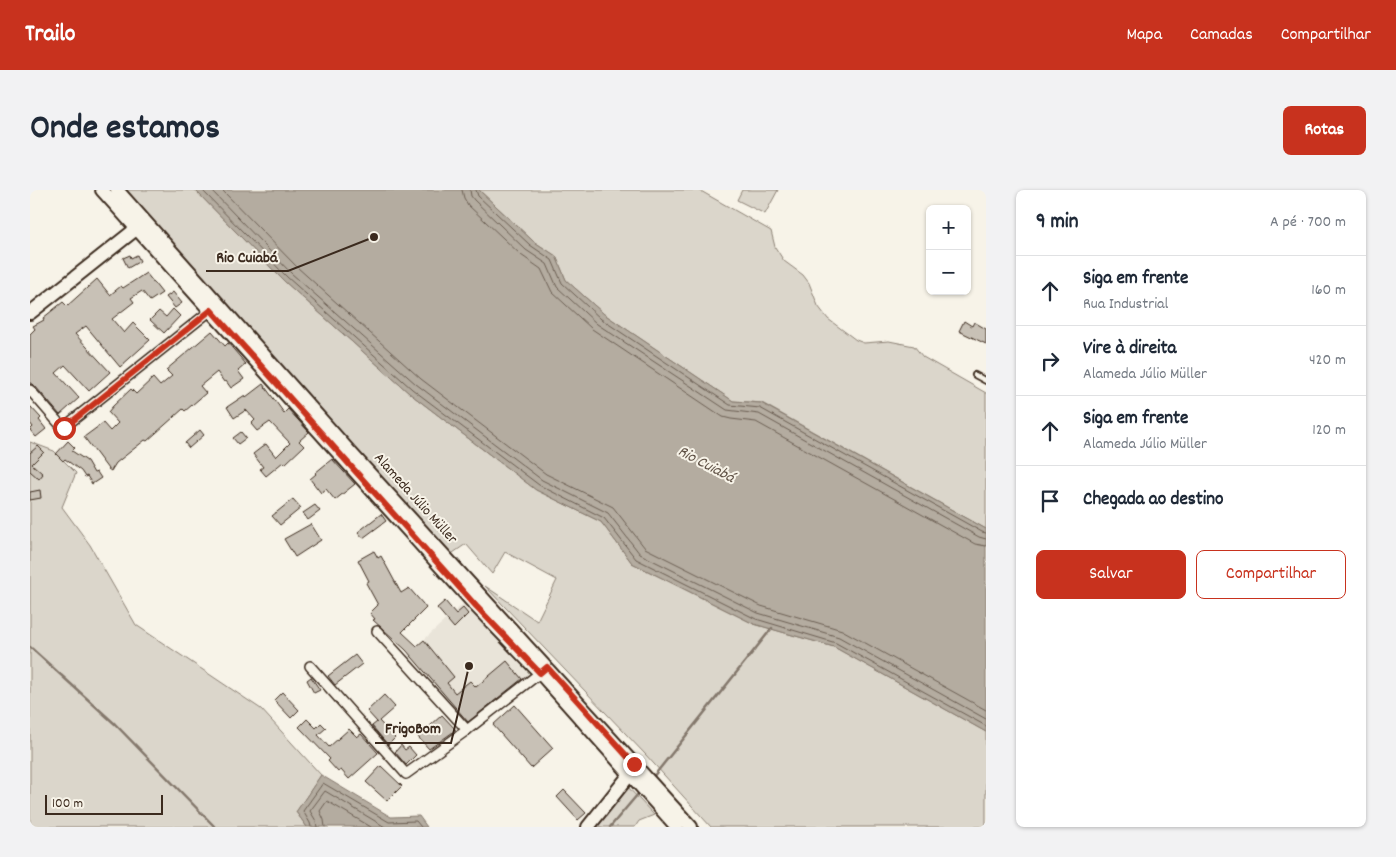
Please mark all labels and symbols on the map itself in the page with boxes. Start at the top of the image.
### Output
callout: Rio Cuiabá [206,240,288,271]
text: Rio Cuiabá [216,247,279,270]
route start [53,417,76,440]
water label: Rio Cuiabá [673,440,740,491]
street label: Alameda Júlio Müller [368,448,462,550]
callout: FrigoBom [375,712,451,743]
text: FrigoBom [385,718,441,741]
route end [623,753,646,776]
scale bar [45,792,162,815]

